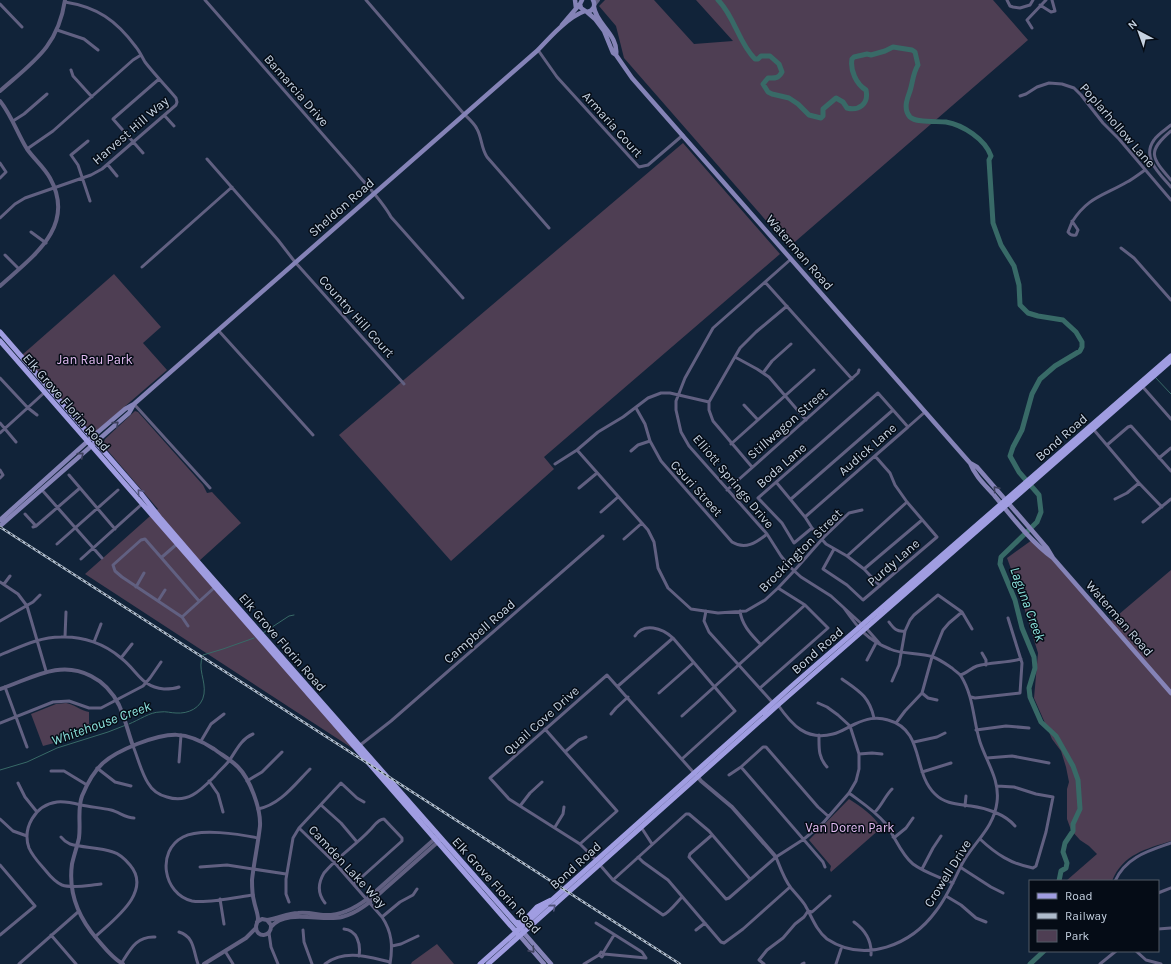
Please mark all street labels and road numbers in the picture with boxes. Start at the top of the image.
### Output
street label: Bamarcia Drive [261,51,332,130]
street label: Poplarhollow Lane [1077,80,1159,171]
street label: Armaria Court [579,89,646,160]
street label: Harvest Hill Way [89,93,171,168]
street label: Sheldon Road [306,175,377,240]
street label: Waterman Road [763,212,836,293]
street label: Country Hill Court [316,272,397,360]
street label: Elk Grove Florin Road [20,350,113,454]
street label: Stillwagon Street [744,384,831,462]
street label: Bond Road [1032,411,1090,464]
street label: Audick Lane [835,420,900,479]
street label: Elliott Springs Drive [690,431,777,532]
street label: Boda Lane [753,440,809,491]
street label: Csuri Street [668,457,726,519]
street label: Brockington Street [756,506,845,595]
street label: Purdy Lane [864,535,923,589]
street label: Waterman Road [1083,578,1156,659]
street label: Elk Grove Florin Road [236,590,329,694]
street label: Campbell Road [441,596,518,666]
street label: Bond Road [788,624,846,677]
street label: Quail Cove Drive [501,683,582,758]
street label: Camden Lake Way [306,822,390,911]
street label: Elk Grove Florin Road [449,834,544,937]
street label: Crowell Drive [921,837,974,910]
street label: Bond Road [547,838,604,892]

